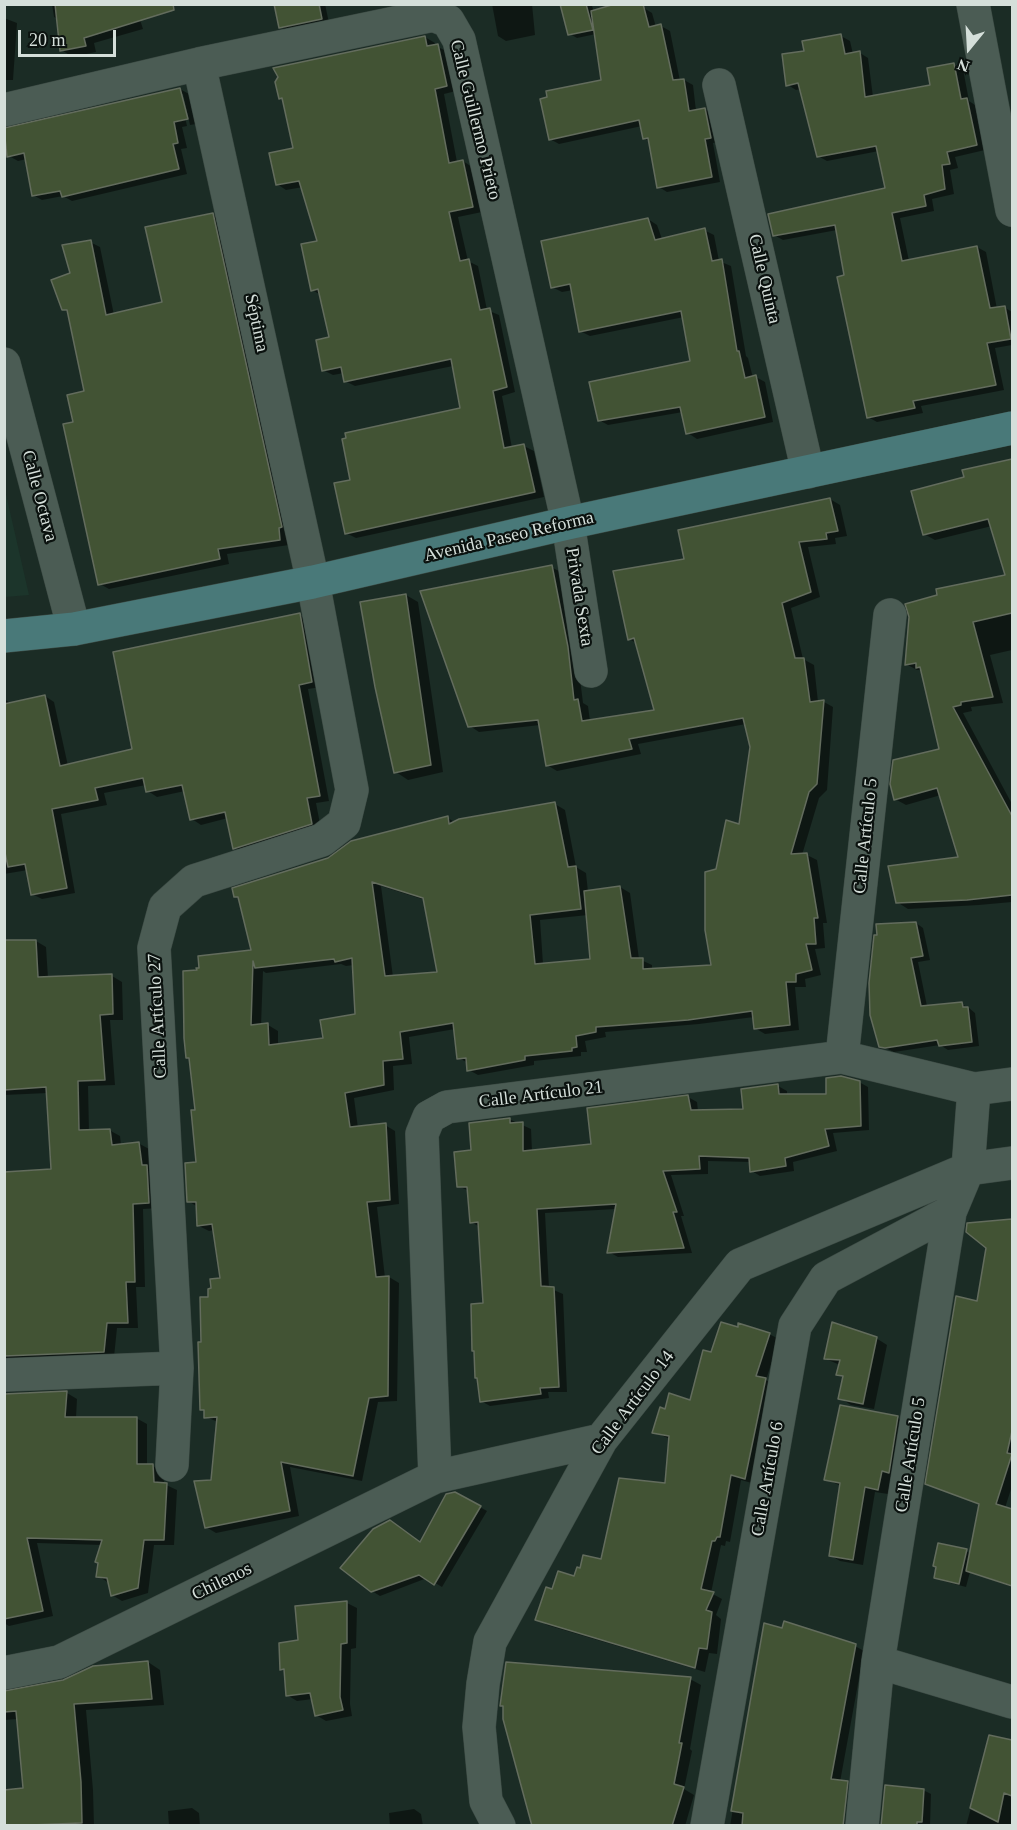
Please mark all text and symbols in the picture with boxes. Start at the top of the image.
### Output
scale bar [21,18,118,56]
north arrow [939,18,999,78]
text: 20 m [29,30,66,50]
street label: Calle Guillermo Prieto [445,38,505,202]
text: N [955,56,971,75]
street label: Calle Quinta [743,232,785,326]
street label: Séptima [239,292,273,354]
street label: Calle Octava [16,448,62,544]
street label: Avenida Paseo Reforma [422,507,596,567]
street label: Privada Sexta [561,546,597,648]
street label: Calle Artículo 5 [849,777,883,895]
street label: Calle Artículo 27 [144,953,172,1079]
street label: Calle Artículo 21 [478,1077,604,1113]
street label: Calle Artículo 14 [587,1347,679,1459]
street label: Calle Artículo 5 [891,1396,931,1514]
street label: Calle Artículo 6 [747,1420,789,1538]
street label: Chilenos [189,1558,255,1606]

